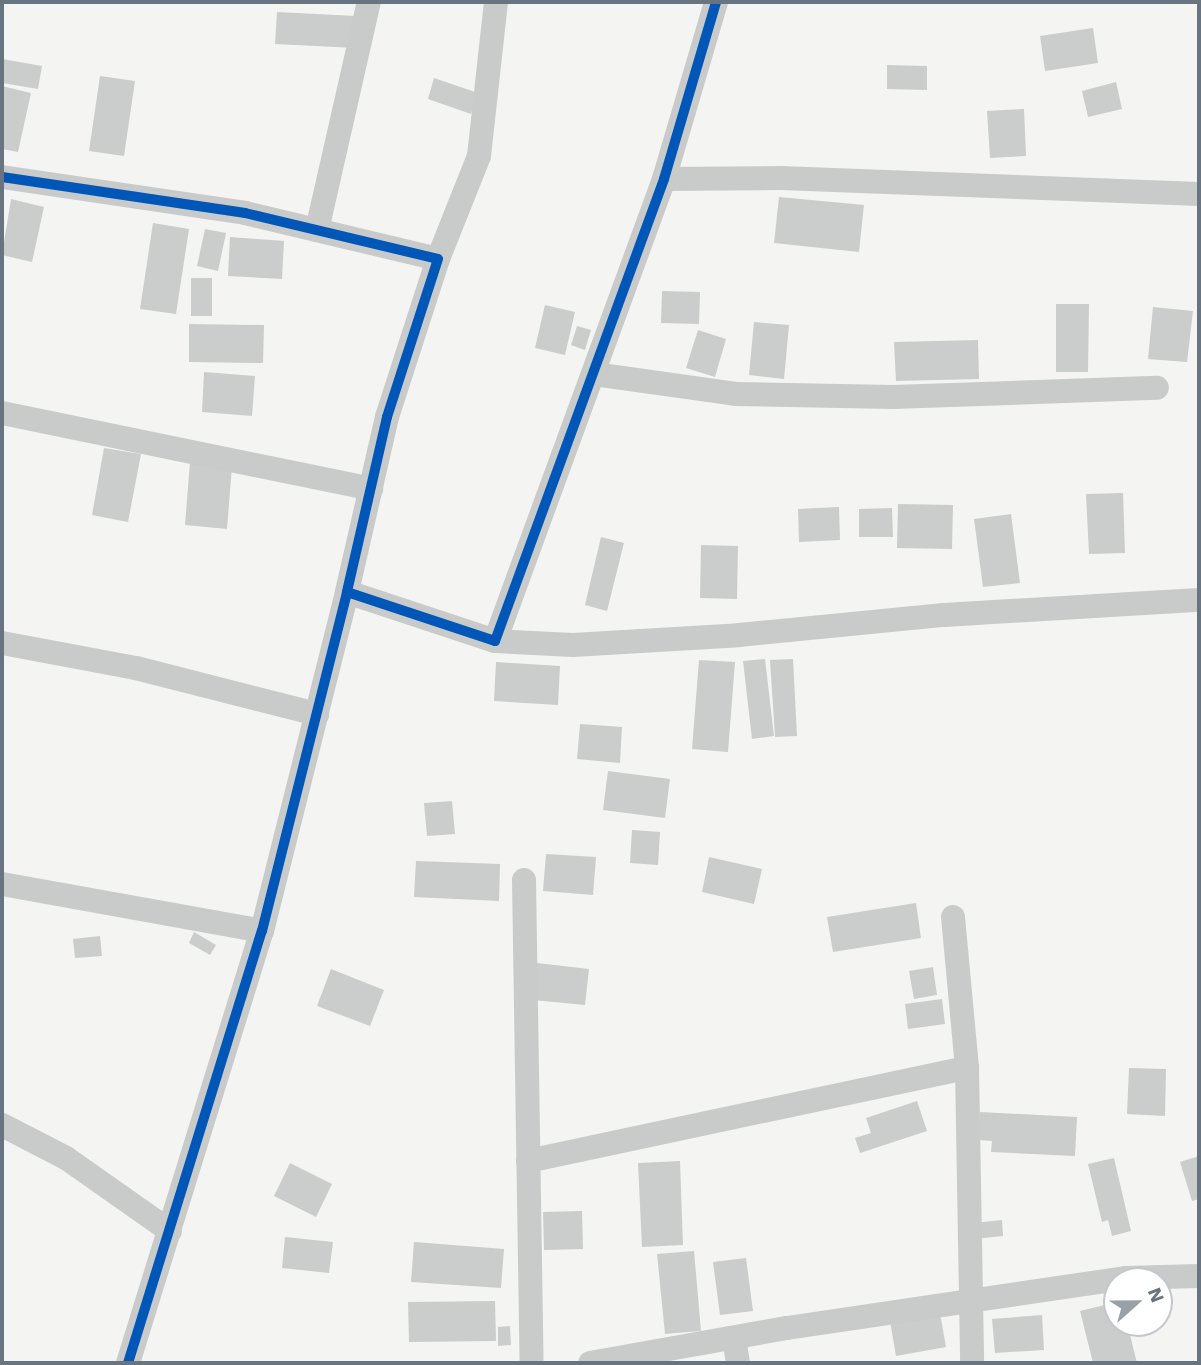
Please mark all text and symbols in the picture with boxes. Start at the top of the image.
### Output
north arrow [1103,1267,1173,1337]
text: N [1143,1284,1169,1306]

